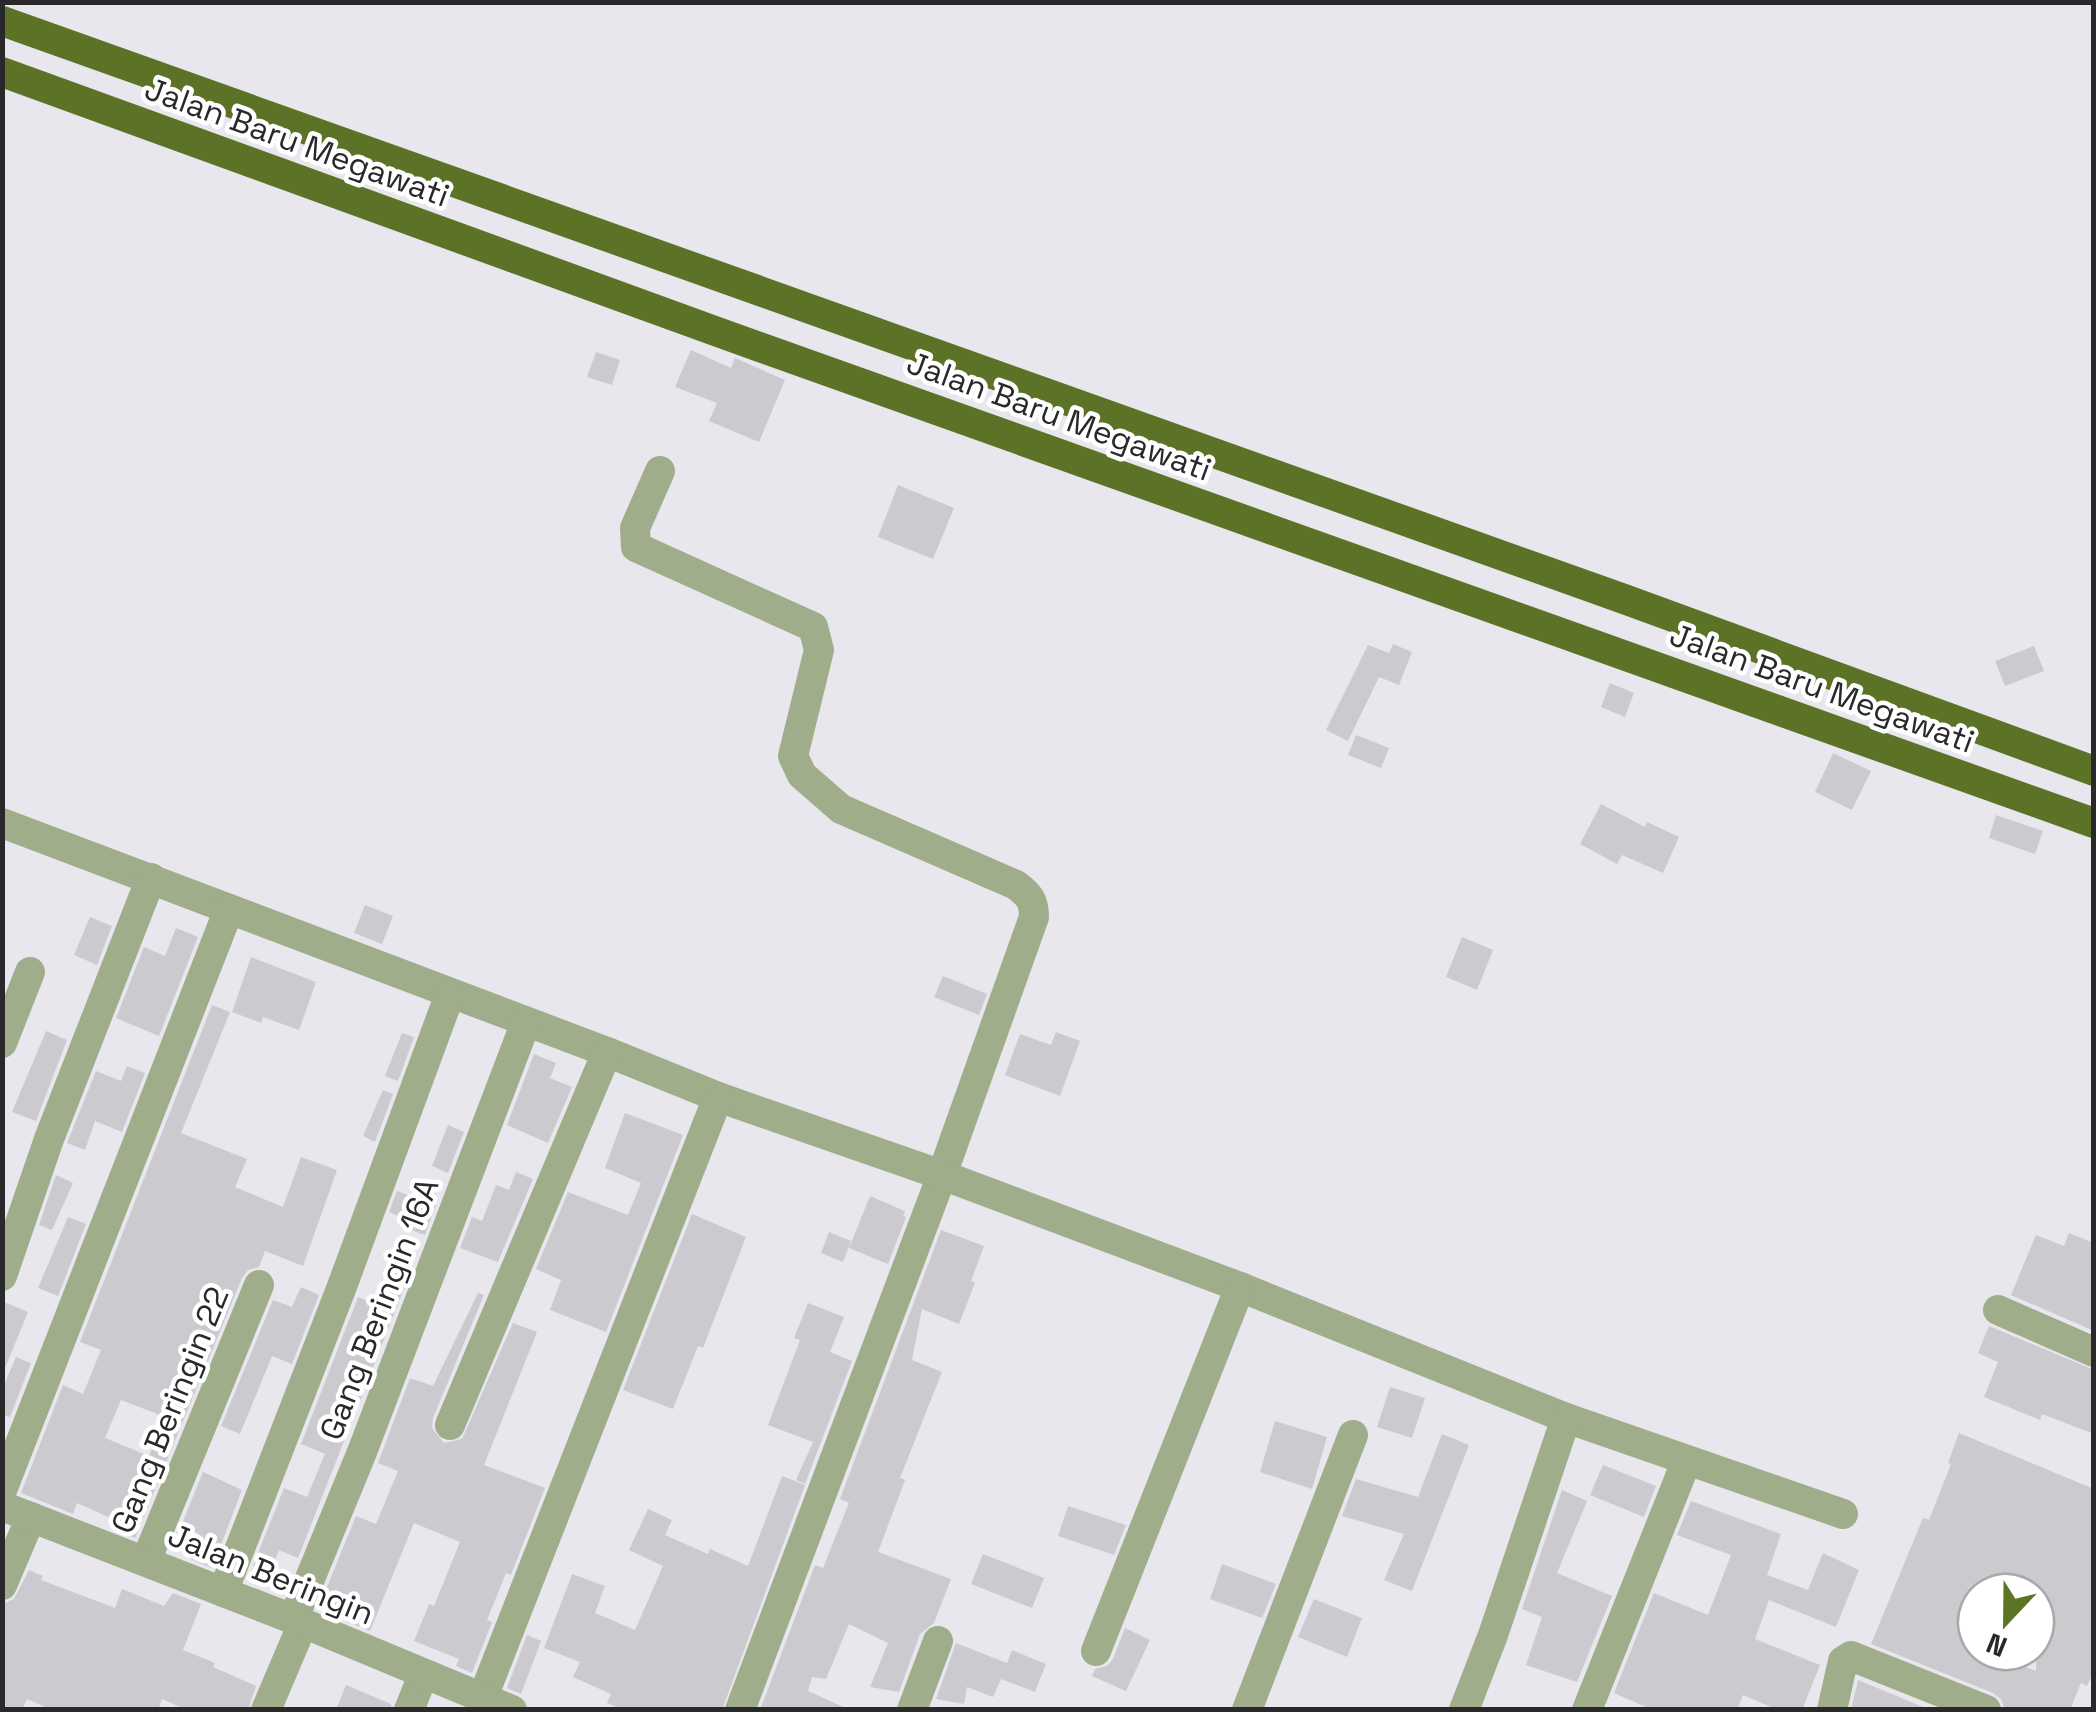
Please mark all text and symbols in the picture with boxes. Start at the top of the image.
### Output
street label: Jalan Baru Megawati [140,68,454,216]
street label: Jalan Baru Megawati [902,342,1216,490]
street label: Jalan Baru Megawati [1665,614,1979,762]
street label: Gang Beringin 16A [311,1173,447,1445]
street label: Gang Beringin 22 [102,1281,238,1539]
street label: Jalan Beringin [162,1515,380,1633]
north arrow [1956,1572,2056,1672]
text: N [1981,1625,2012,1665]

